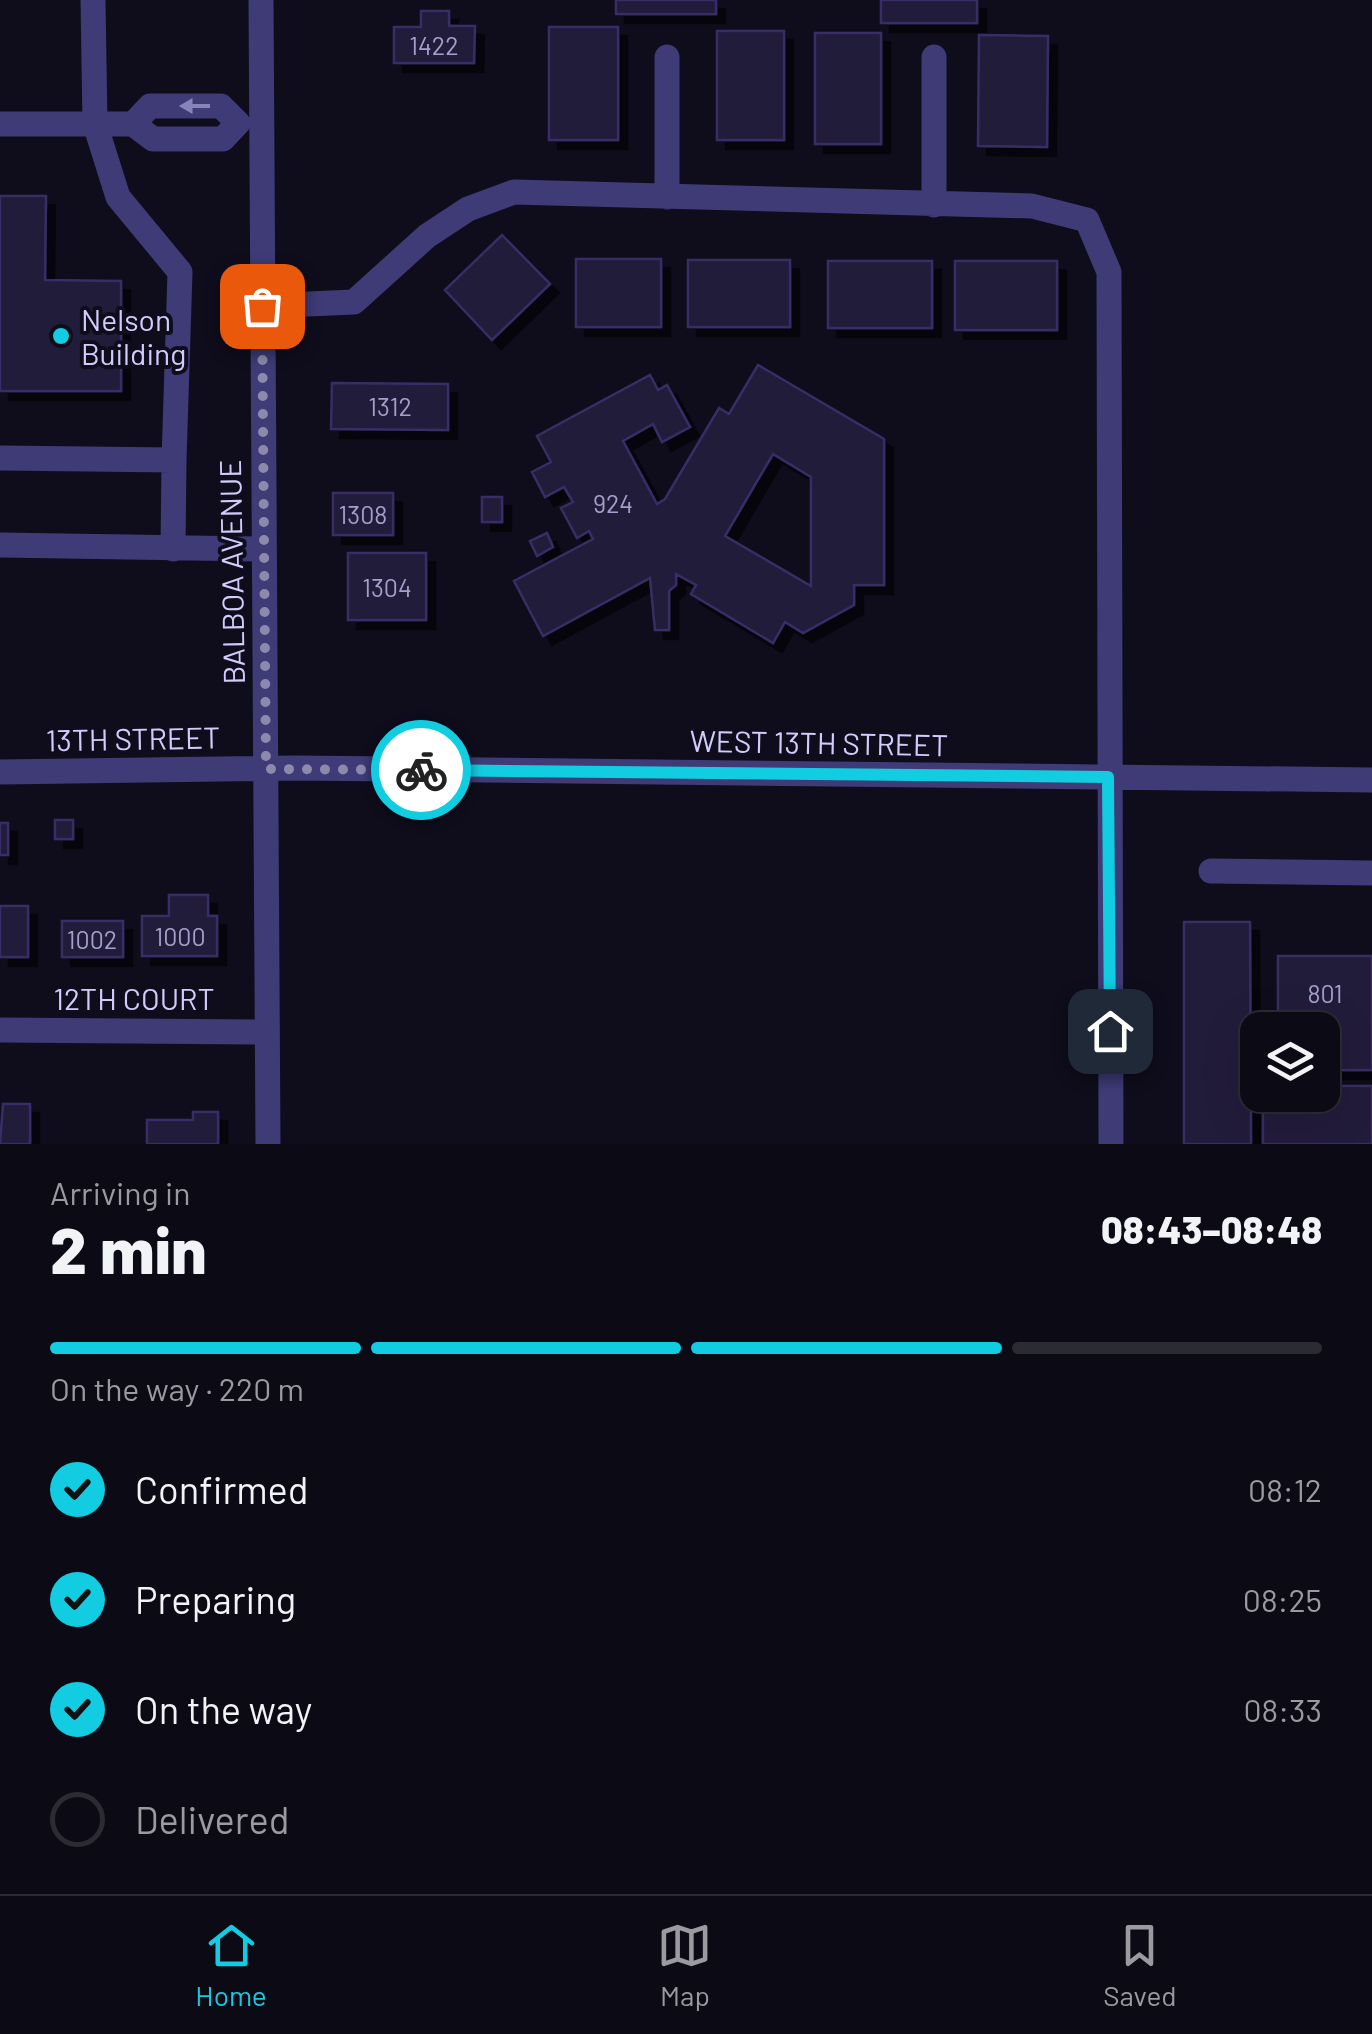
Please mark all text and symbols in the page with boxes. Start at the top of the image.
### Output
house number: 1422 [409,30,459,60]
one-way arrow [178,98,210,114]
pin [220,264,305,349]
icon: bag [235,279,290,334]
place label: Nelson Building [81,301,186,371]
marker: Nelson Building [50,325,72,347]
house number: 1312 [368,391,412,421]
street label: BALBOA AVENUE [211,459,251,685]
house number: 924 [593,488,633,518]
house number: 1308 [339,499,387,529]
house number: 1304 [362,572,412,602]
street label: 13TH STREET [46,718,220,758]
courier [371,720,471,820]
street label: WEST 13TH STREET [690,722,948,762]
icon: bike [394,743,449,798]
house number: 1000 [154,921,206,951]
house number: 1002 [67,924,117,954]
house number: 801 [1307,978,1343,1008]
street label: 12TH COURT [54,980,214,1016]
pin [1068,989,1153,1074]
icon: home [1083,1004,1138,1059]
map controls [1240,1012,1340,1112]
button: layers [1240,1012,1340,1112]
text: Arriving in [50,1173,190,1211]
text: 08:43–08:48 [1101,1206,1322,1252]
text: 2 min [50,1209,207,1287]
text: On the way · 220 m [50,1369,304,1407]
icon: check [50,1462,105,1517]
text: Confirmed [135,1466,308,1512]
text: 08:12 [1248,1470,1322,1508]
icon: check [50,1572,105,1627]
text: Preparing [135,1576,296,1622]
text: 08:25 [1243,1580,1322,1618]
icon: check [50,1682,105,1737]
text: On the way [135,1686,312,1732]
text: 08:33 [1243,1690,1322,1728]
text: Delivered [135,1796,289,1842]
tab: Home [195,1918,267,2012]
tab: Map [657,1918,712,2012]
tab: Saved [1103,1918,1177,2012]

